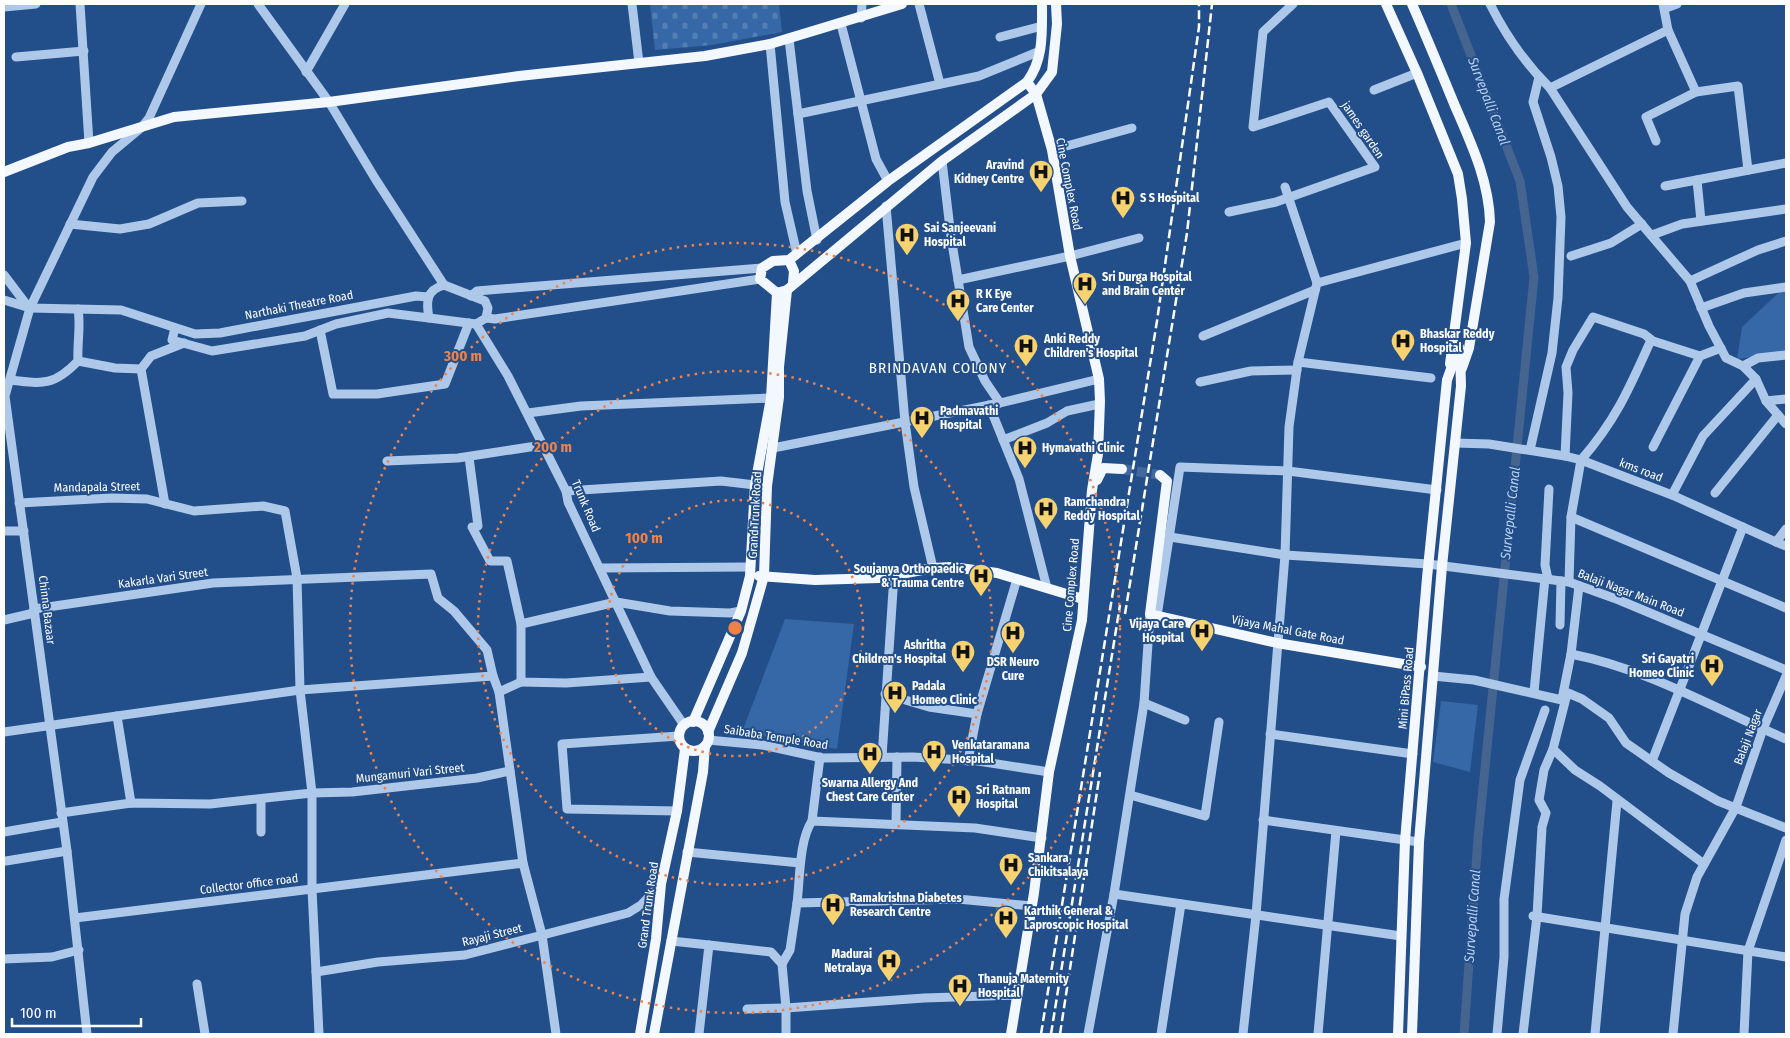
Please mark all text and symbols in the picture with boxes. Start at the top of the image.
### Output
water label: Survepalli Canal [1464,54,1513,148]
street label: james garden [1338,98,1387,161]
street label: Cine Complex Road [1053,137,1085,231]
place label: Aravind Kidney Centre [954,158,1024,186]
hospital icon: Aravind Kidney Centre [1028,159,1054,193]
hospital icon: S S Hospital [1110,185,1136,219]
place label: S S Hospital [1140,191,1200,205]
place label: Sai Sanjeevani Hospital [924,221,996,249]
hospital icon: Sai Sanjeevani Hospital [894,222,920,256]
place label: Sri Durga Hospital and Brain Center [1102,270,1192,298]
hospital icon: Sri Durga Hospital and Brain Center [1072,271,1098,305]
place label: R K Eye Care Center [976,287,1034,315]
street label: Narthaki Theatre Road [244,288,354,322]
hospital icon: R K Eye Care Center [945,288,971,322]
place label: Bhaskar Reddy Hospital [1420,327,1495,355]
hospital icon: Bhaskar Reddy Hospital [1390,328,1416,362]
place label: Anki Reddy Children's Hospital [1043,332,1138,360]
hospital icon: Anki Reddy Children's Hospital [1013,333,1039,367]
text: 300 m [443,347,482,365]
district label: BRINDAVAN COLONY [869,359,1007,377]
place label: Padmavathi Hospital [940,404,998,432]
hospital icon: Padmavathi Hospital [909,405,935,439]
hospital icon: Hymavathi Clinic [1012,435,1038,469]
text: 200 m [533,438,572,456]
place label: Hymavathi Clinic [1042,441,1125,455]
street label: kms road [1617,455,1665,485]
water label: Survepalli Canal [1497,466,1524,561]
street label: Grand Trunk Road [746,471,764,559]
street label: Trunk Road [569,478,603,534]
street label: Mandapala Street [54,479,140,495]
place label: Ramchandra Reddy Hospital [1064,495,1140,523]
hospital icon: Ramchandra Reddy Hospital [1033,496,1059,530]
text: 100 m [625,529,663,547]
street label: Cine Complex Road [1060,538,1082,632]
place label: Soujanya Orthopaedic & Trauma Centre [854,562,965,590]
hospital icon: Soujanya Orthopaedic & Trauma Centre [968,563,994,597]
street label: Kakarla Vari Street [117,565,209,591]
street label: Balaji Nagar Main Road [1576,566,1686,620]
street label: Chinna Bazaar [36,575,58,646]
street label: Vijaya Mahal Gate Road [1231,612,1345,648]
place label: Vijaya Care Hospital [1128,617,1185,645]
hospital icon: Vijaya Care Hospital [1189,618,1215,652]
centre of rings [726,619,744,637]
hospital icon: DSR Neuro Cure [1000,620,1026,654]
place label: Ashritha Children's Hospital [852,638,947,666]
hospital icon: Ashritha Children's Hospital [950,639,976,673]
street label: Mini BiPass Road [1395,646,1417,730]
place label: Sri Gayatri Homeo Clinic [1629,652,1695,680]
hospital icon: Sri Gayatri Homeo Clinic [1699,653,1725,687]
place label: DSR Neuro Cure [987,655,1040,683]
place label: Padala Homeo Clinic [912,679,978,707]
hospital icon: Padala Homeo Clinic [882,680,908,714]
street label: Balaji Nagar [1731,706,1765,767]
street label: Saibaba Temple Road [723,722,829,752]
place label: Venkataramana Hospital [951,738,1030,766]
hospital icon: Venkataramana Hospital [921,739,947,773]
hospital icon: Swarna Allergy And Chest Care Center [857,741,883,775]
street label: Mungamuri Vari Street [355,760,465,786]
place label: Swarna Allergy And Chest Care Center [822,776,918,804]
place label: Sri Ratnam Hospital [976,783,1030,811]
hospital icon: Sri Ratnam Hospital [946,784,972,818]
place label: Sankara Chikitsalaya [1028,851,1089,879]
hospital icon: Sankara Chikitsalaya [998,852,1024,886]
street label: Grand Trunk Road [635,861,661,949]
water label: Survepalli Canal [1461,869,1484,964]
street label: Collector office road [199,871,299,897]
place label: Ramakrishna Diabetes Research Centre [850,891,963,919]
hospital icon: Ramakrishna Diabetes Research Centre [820,892,846,926]
place label: Karthik General & Laproscopic Hospital [1024,904,1129,932]
hospital icon: Karthik General & Laproscopic Hospital [993,905,1019,939]
street label: Rayaji Street [460,921,524,949]
place label: Madurai Netralaya [824,947,872,975]
hospital icon: Madurai Netralaya [876,948,902,982]
place label: Thanuja Maternity Hospital [978,972,1069,1000]
hospital icon: Thanuja Maternity Hospital [947,973,973,1007]
scale bar [12,996,141,1028]
text: 100 m [20,1004,57,1022]

